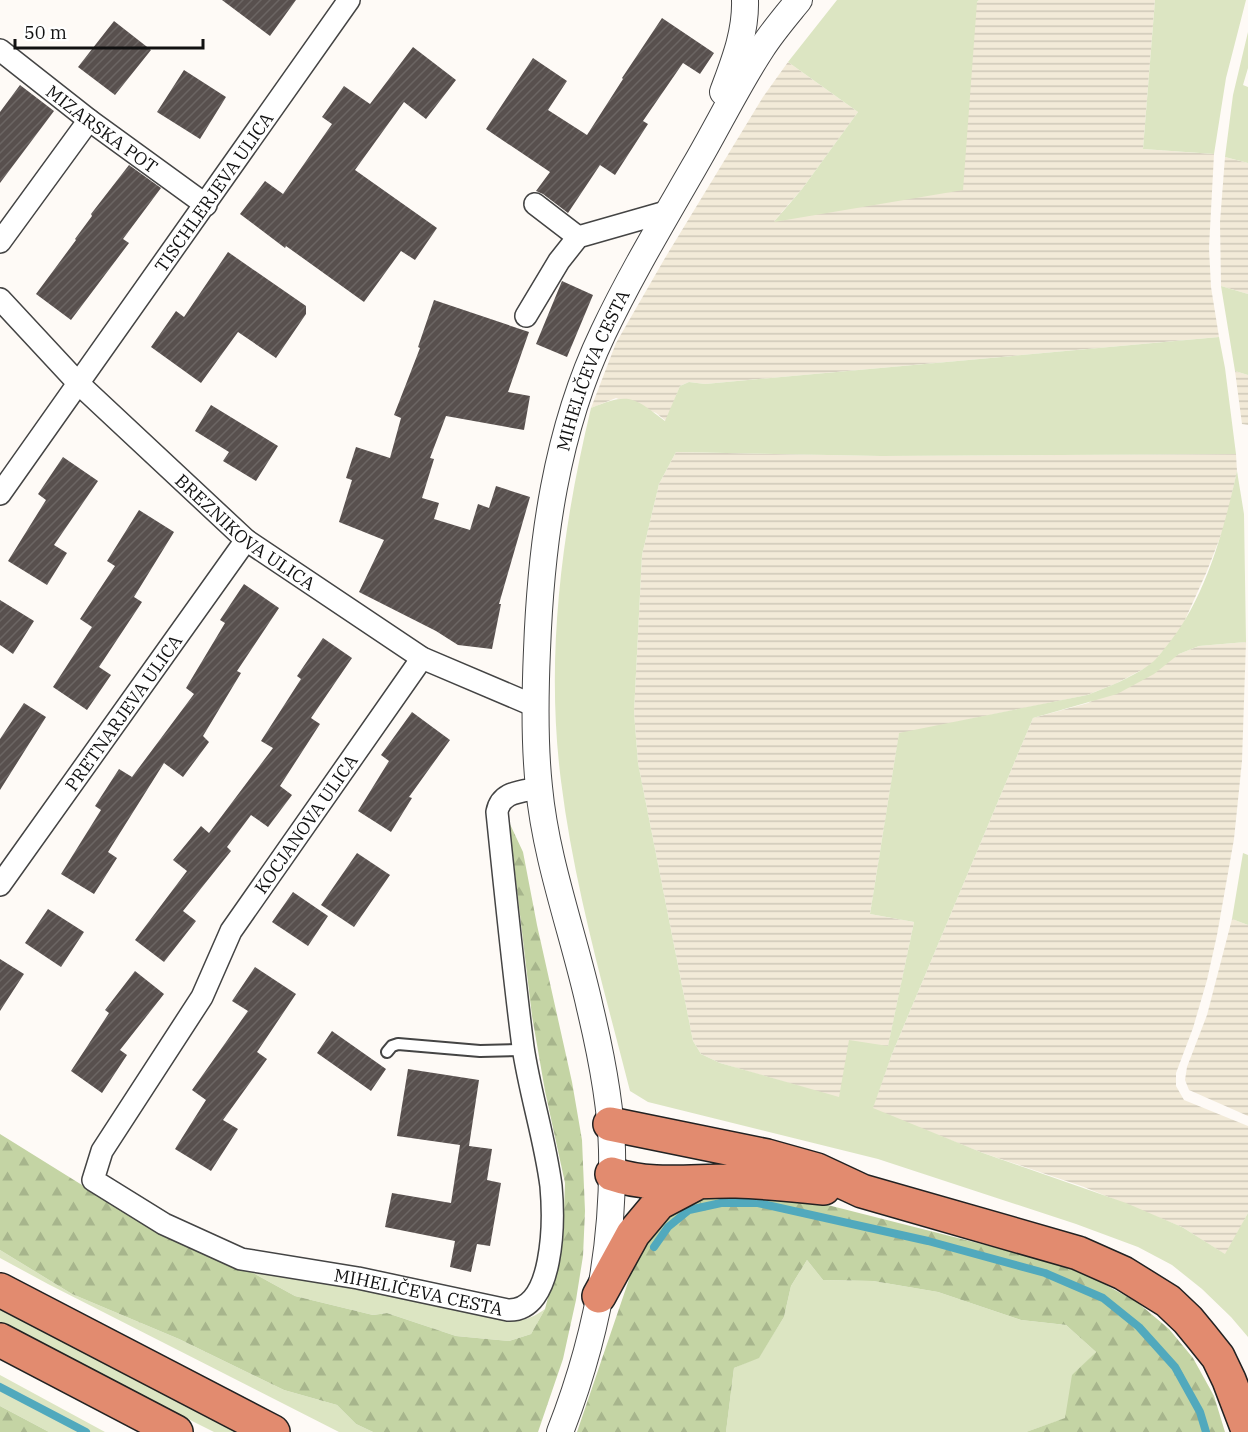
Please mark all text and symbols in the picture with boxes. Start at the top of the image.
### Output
scale bar [15,12,202,50]
text: 50 m [24,21,67,44]
street label: MIZARSKA POT [42,79,163,178]
street label: TISCHLERJEVA ULICA [149,107,278,276]
street label: MIHELIČEVA CESTA [551,285,635,453]
street label: BREZNIKOVA ULICA [171,468,320,595]
street label: PRETNARJEVA ULICA [60,629,187,795]
street label: KOCJANOVA ULICA [249,749,363,898]
street label: MIHELIČEVA CESTA [333,1263,506,1320]

